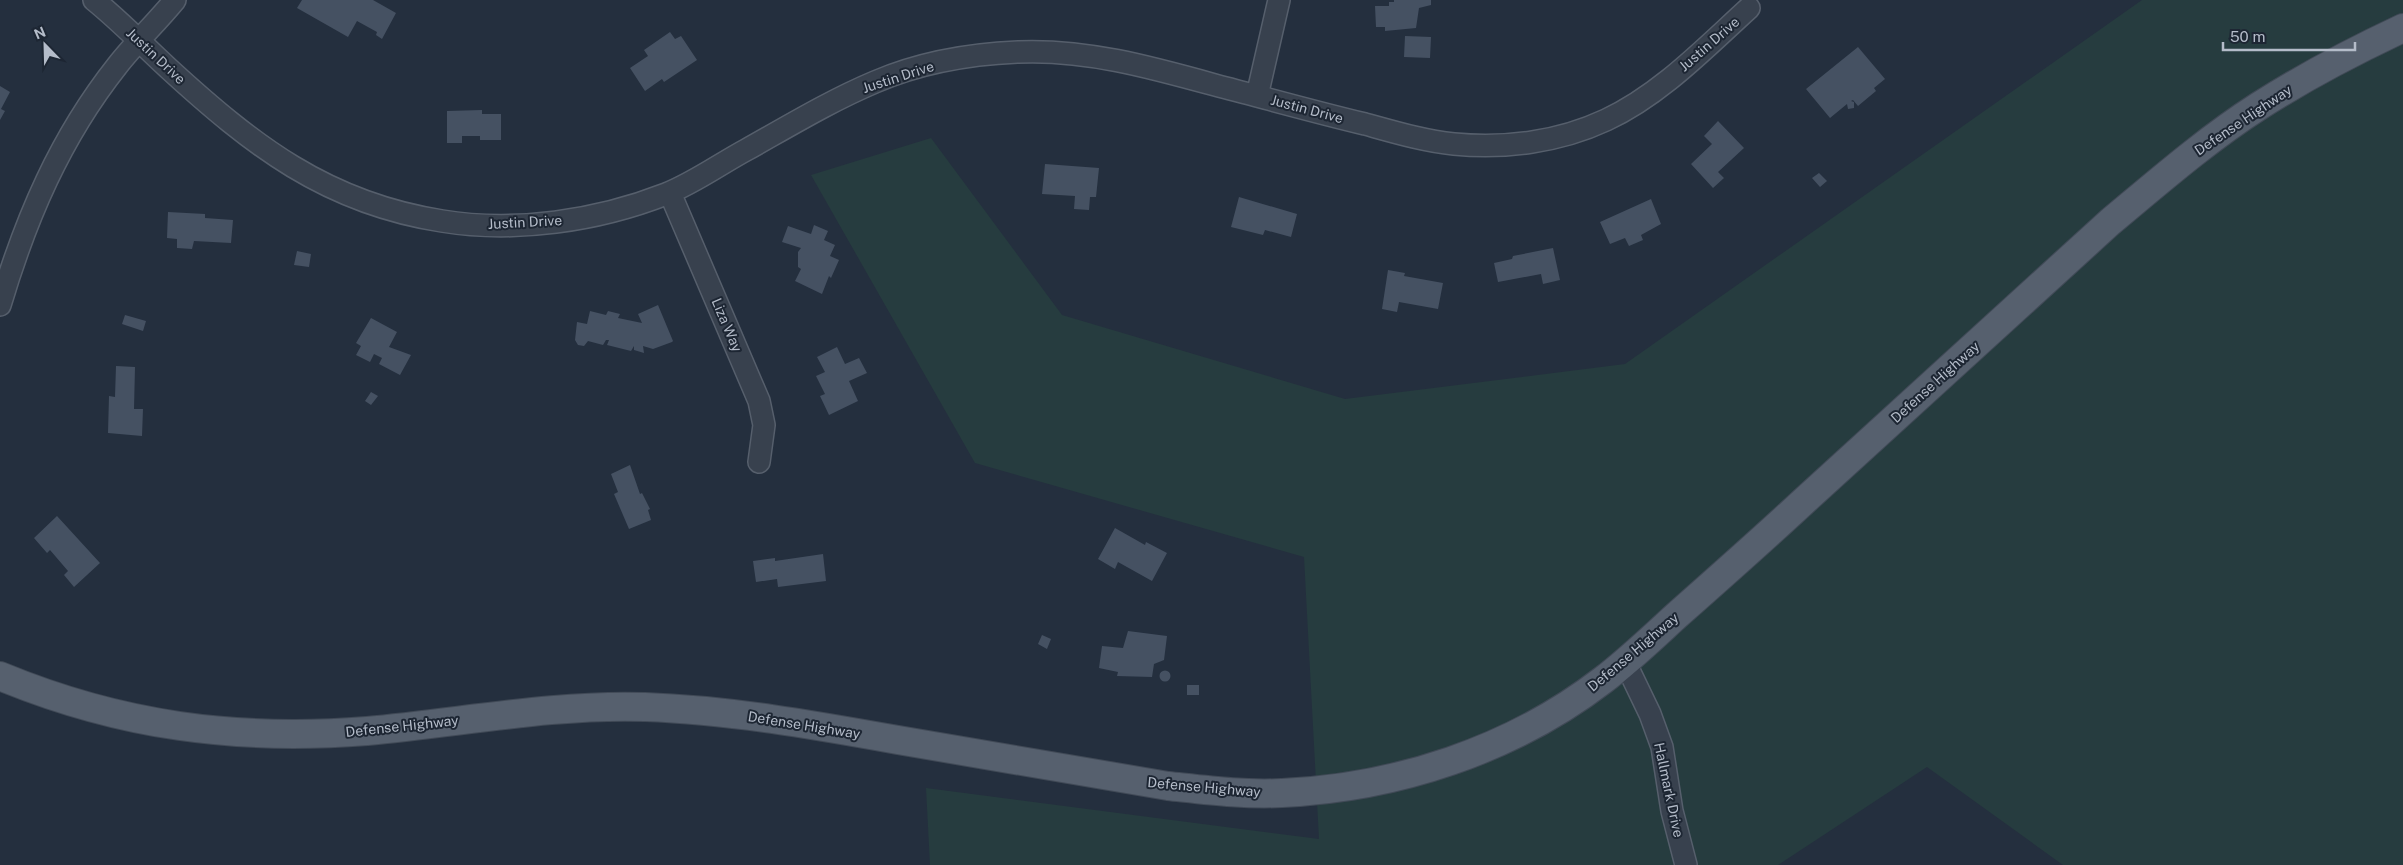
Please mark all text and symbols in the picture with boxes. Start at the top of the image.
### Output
street label: Justin Drive [1676,13,1742,74]
north arrow [20,20,70,70]
scale bar [2223,20,2356,52]
text: N [32,24,48,43]
street label: Justin Drive [123,25,189,87]
text: 50 m [2230,28,2265,45]
street label: Justin Drive [860,58,936,96]
street label: Defense Highway [2191,81,2295,158]
street label: Justin Drive [1269,92,1345,126]
street label: Justin Drive [487,212,563,232]
street label: Liza Way [709,296,746,355]
street label: Defense Highway [1887,338,1983,426]
street label: Defense Highway [1584,609,1682,695]
street label: Defense Highway [747,708,862,742]
street label: Defense Highway [345,712,460,740]
street label: Hallmark Drive [1651,741,1687,839]
street label: Defense Highway [1147,774,1262,800]

